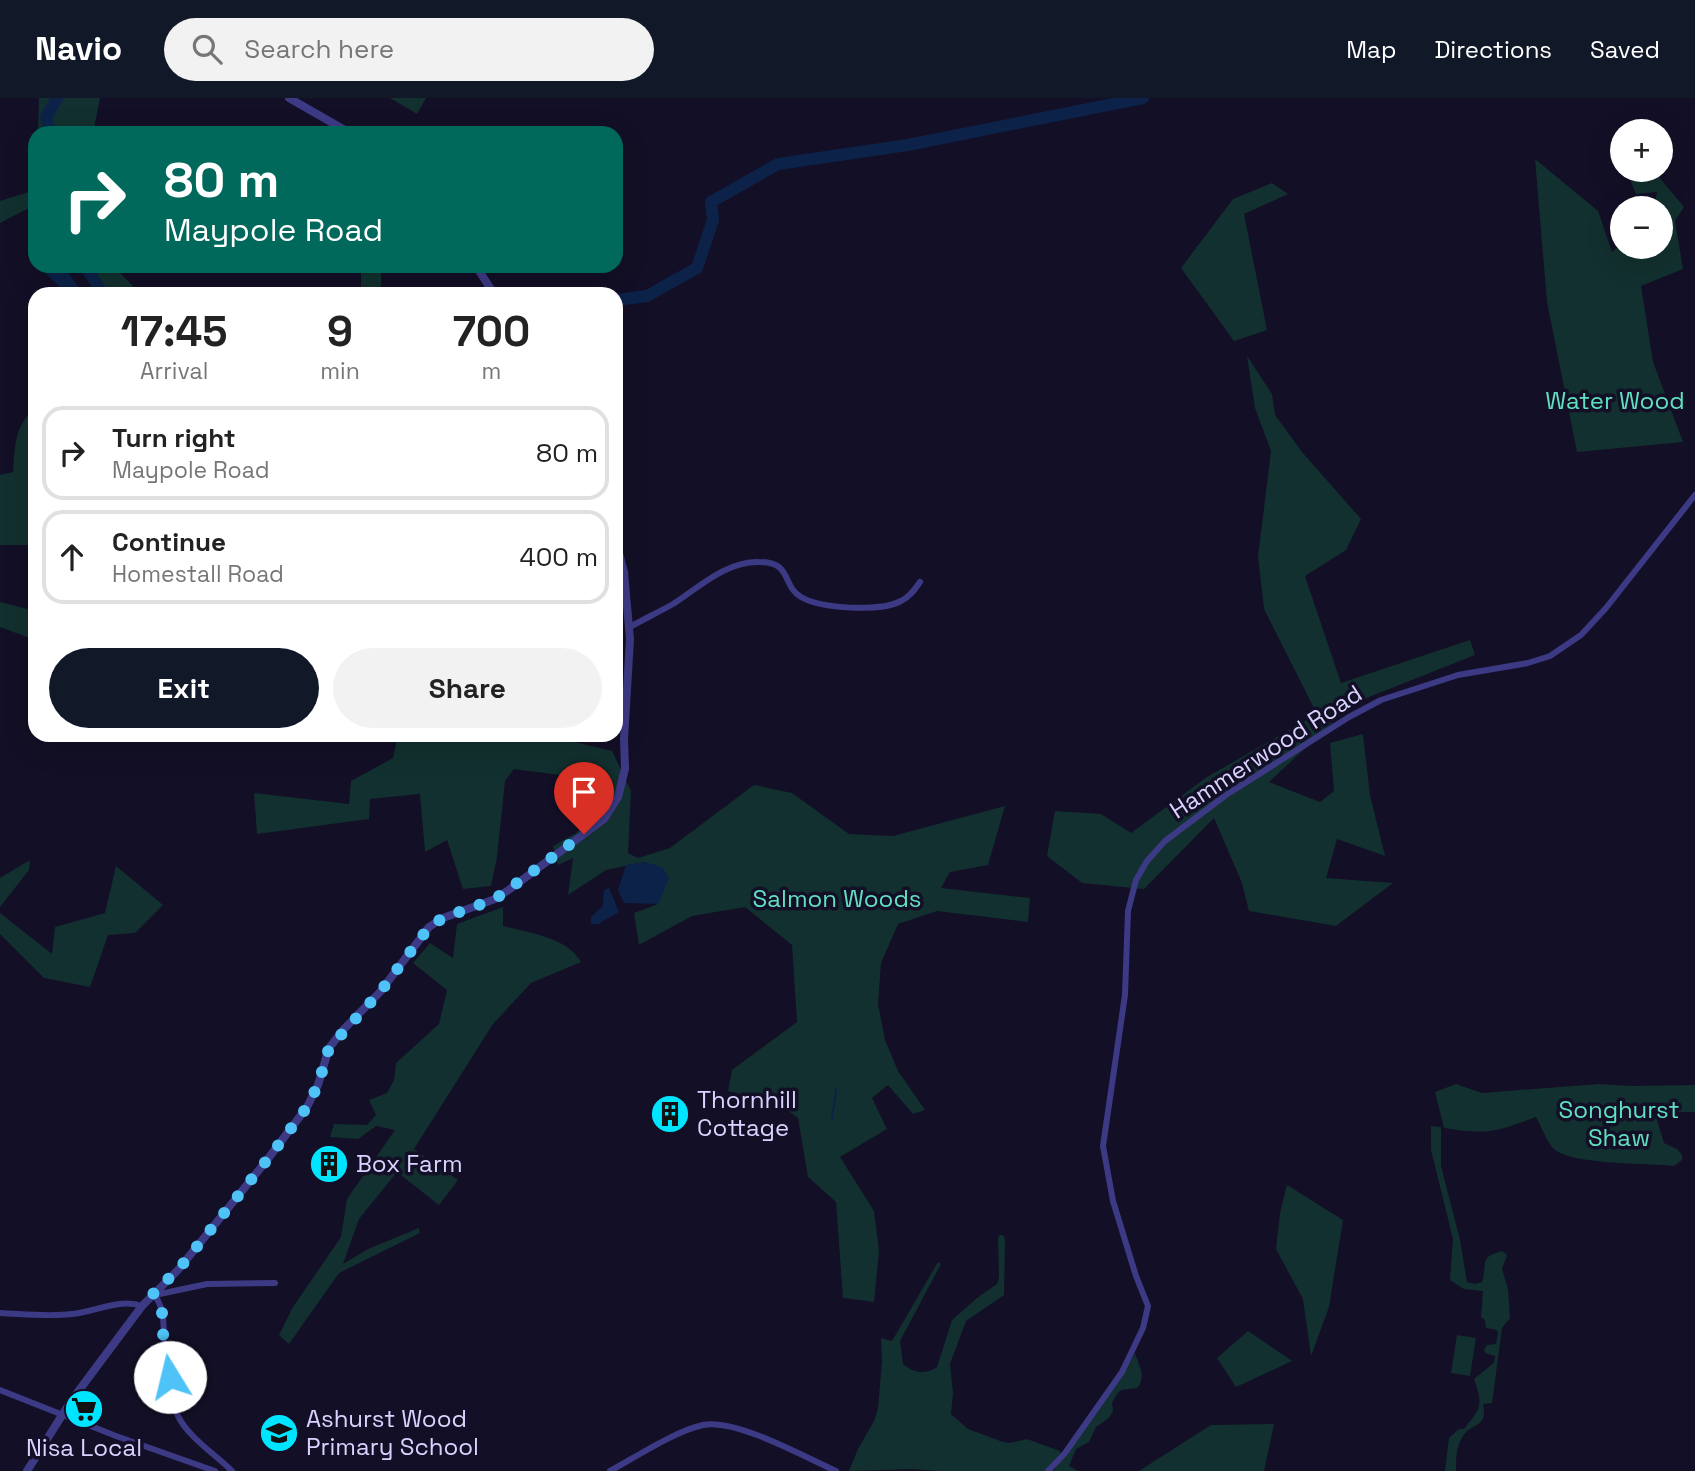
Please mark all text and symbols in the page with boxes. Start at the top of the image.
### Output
search box [164,18,654,81]
text: Navio [35,28,122,70]
icon: search [188,30,226,68]
text: Search here [244,32,394,66]
text: Map [1346,34,1396,65]
text: Directions [1434,34,1552,65]
text: Saved [1590,34,1660,65]
map controls [1610,119,1673,259]
button: + [1610,119,1673,182]
text: 80 m [164,149,279,211]
icon: right [49,154,140,245]
button: − [1610,196,1673,259]
text: Maypole Road [164,210,383,250]
text: 17:45 [121,305,228,358]
text: 9 [327,305,353,358]
text: 700 [453,305,530,358]
text: Arrival [140,356,208,386]
text: min [320,356,360,386]
text: m [482,356,501,386]
park label: Water Wood [1545,385,1685,416]
text: Turn right [112,421,236,455]
icon: right [53,434,91,472]
text: 80 m [536,436,598,470]
text: Maypole Road [112,455,270,485]
text: Continue [112,525,226,559]
icon: ahead [53,538,91,576]
text: 400 m [519,540,598,574]
text: Homestall Road [112,559,284,589]
button: Exit [49,648,319,728]
button: Share [333,648,602,728]
street label: Hammerwood Road [1164,678,1368,825]
pin [554,762,614,834]
icon: arrive [565,773,603,811]
park label: Salmon Woods [752,883,922,914]
place label: Thornhill Cottage [697,1084,797,1143]
building icon: Thornhill Cottage [649,1093,691,1135]
park label: Songhurst Shaw [1558,1094,1680,1153]
building icon: Box Farm [308,1143,350,1185]
place label: Box Farm [356,1148,463,1179]
position arrow [133,1340,207,1414]
supermarket icon: Nisa Local [63,1388,105,1430]
place label: Ashurst Wood Primary School [306,1403,479,1462]
school or university icon: Ashurst Wood Primary School [258,1412,300,1454]
place label: Nisa Local [26,1432,142,1463]

